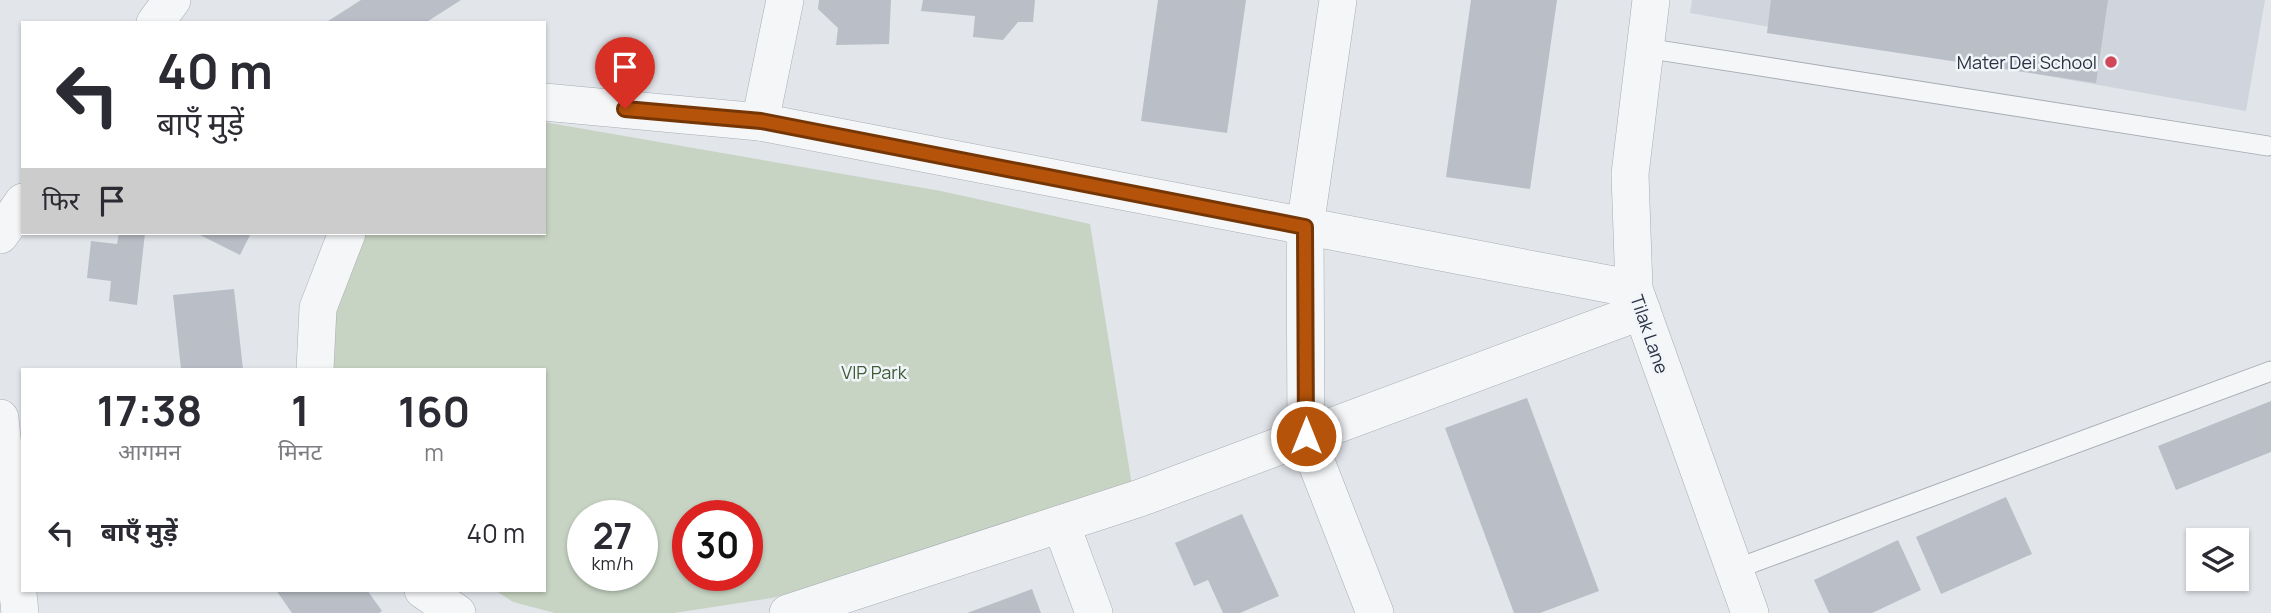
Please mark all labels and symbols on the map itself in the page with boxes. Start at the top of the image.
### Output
pin [595,37,655,109]
place label: Mater Dei School [1957,50,2097,74]
marker: Mater Dei School [2103,54,2119,70]
street label: Tilak Lane [1625,291,1675,377]
park label: VIP Park [841,360,908,384]
position arrow [1269,399,1343,473]
speed limit sign: 30 [672,500,763,591]

